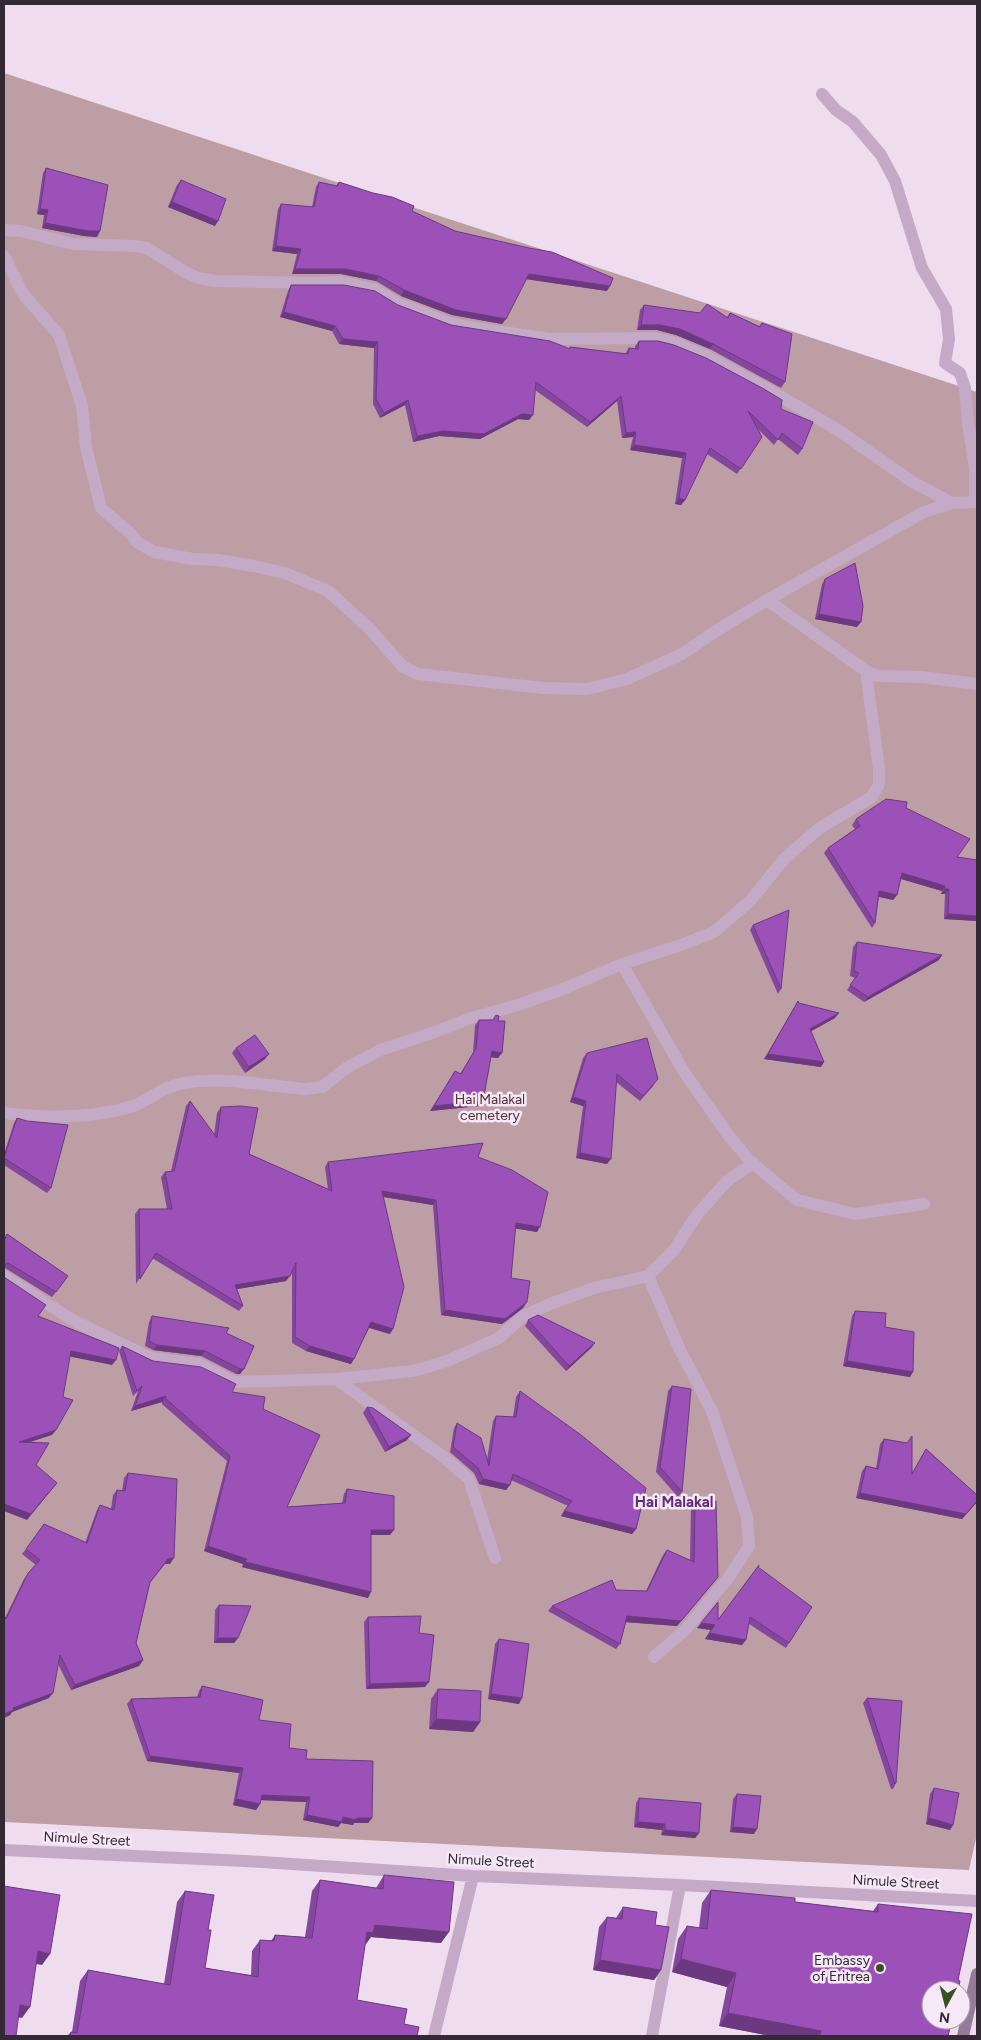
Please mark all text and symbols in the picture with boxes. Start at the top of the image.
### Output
park label: Hai Malakal cemetery [455,1091,525,1124]
district label: Hai Malakal [635,1493,713,1511]
street label: Nimule Street [43,1828,131,1850]
street label: Nimule Street [447,1850,535,1872]
street label: Nimule Street [852,1871,940,1893]
place label: Embassy of Eritrea [812,1952,871,1985]
marker: Embassy of Eritrea [874,1962,886,1974]
north arrow [921,1980,971,2030]
text: N [938,2008,951,2027]

